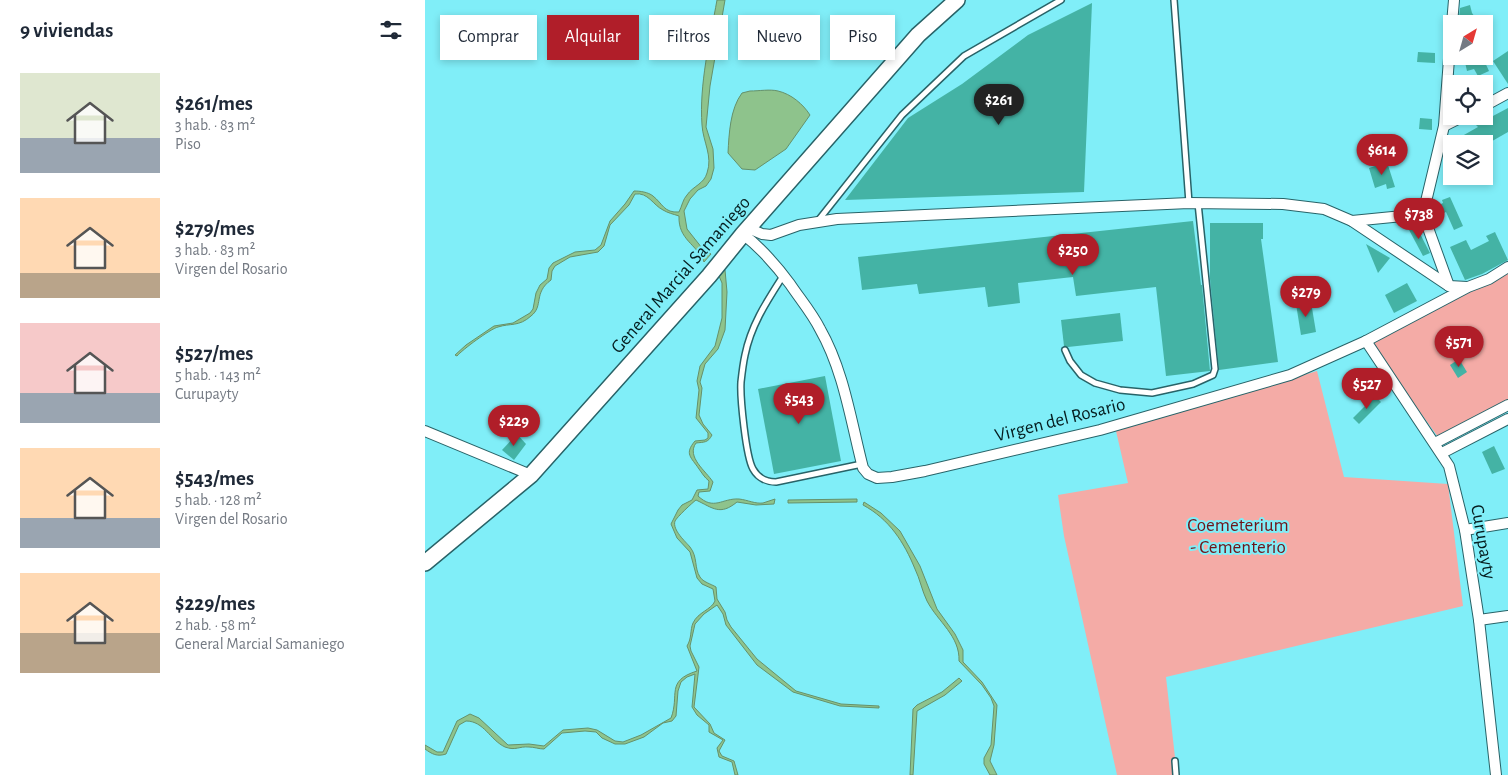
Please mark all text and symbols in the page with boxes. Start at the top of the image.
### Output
chip: Comprar [440,15,537,60]
chip: Alquilar [547,15,639,60]
chip: Filtros [649,15,728,60]
chip: Nuevo [738,15,820,60]
chip: Piso [830,15,895,60]
north arrow [1443,15,1493,65]
map controls [1443,15,1493,185]
icon: filters [377,16,405,44]
text: 9 viviendas [20,20,113,41]
button: locate [1443,75,1493,125]
pin: $261 [969,84,1029,126]
text: $261 [985,92,1013,108]
icon: home [60,93,120,153]
text: $261/mes [175,93,253,114]
text: 3 hab. · 83 m² [175,117,255,133]
pin: $614 [1352,134,1412,176]
button: layers [1443,135,1493,185]
text: Piso [175,136,201,152]
text: $614 [1368,142,1396,158]
street label: General Marcial Samaniego [608,193,754,357]
pin: $738 [1389,198,1449,240]
text: $738 [1405,206,1433,222]
icon: home [60,218,120,278]
text: $279/mes [175,218,254,239]
pin: $250 [1043,234,1103,276]
text: 3 hab. · 83 m² [175,242,255,258]
text: $250 [1058,242,1088,258]
text: Virgen del Rosario [175,261,288,277]
pin: $279 [1276,276,1336,318]
text: $279 [1291,284,1321,300]
pin: $571 [1429,326,1489,368]
text: $571 [1446,334,1472,350]
icon: home [60,343,120,403]
text: $527/mes [175,343,253,364]
text: 5 hab. · 143 m² [175,367,261,383]
pin: $527 [1337,368,1397,410]
text: $527 [1353,376,1381,392]
pin: $543 [769,382,829,425]
text: Curupayty [175,386,239,402]
text: $543 [784,391,814,407]
street label: Virgen del Rosario [993,395,1127,445]
pin: $229 [484,404,544,447]
text: $229 [499,413,529,429]
icon: home [60,468,120,528]
text: $543/mes [175,468,254,489]
text: 5 hab. · 128 m² [175,492,262,508]
street label: Curupayty [1467,503,1499,581]
text: Virgen del Rosario [175,511,288,527]
park label: Coemeterium - Cementerio [1187,516,1289,557]
icon: home [60,593,120,653]
text: $229/mes [175,593,255,614]
text: 2 hab. · 58 m² [175,617,256,633]
text: General Marcial Samaniego [175,636,345,652]

